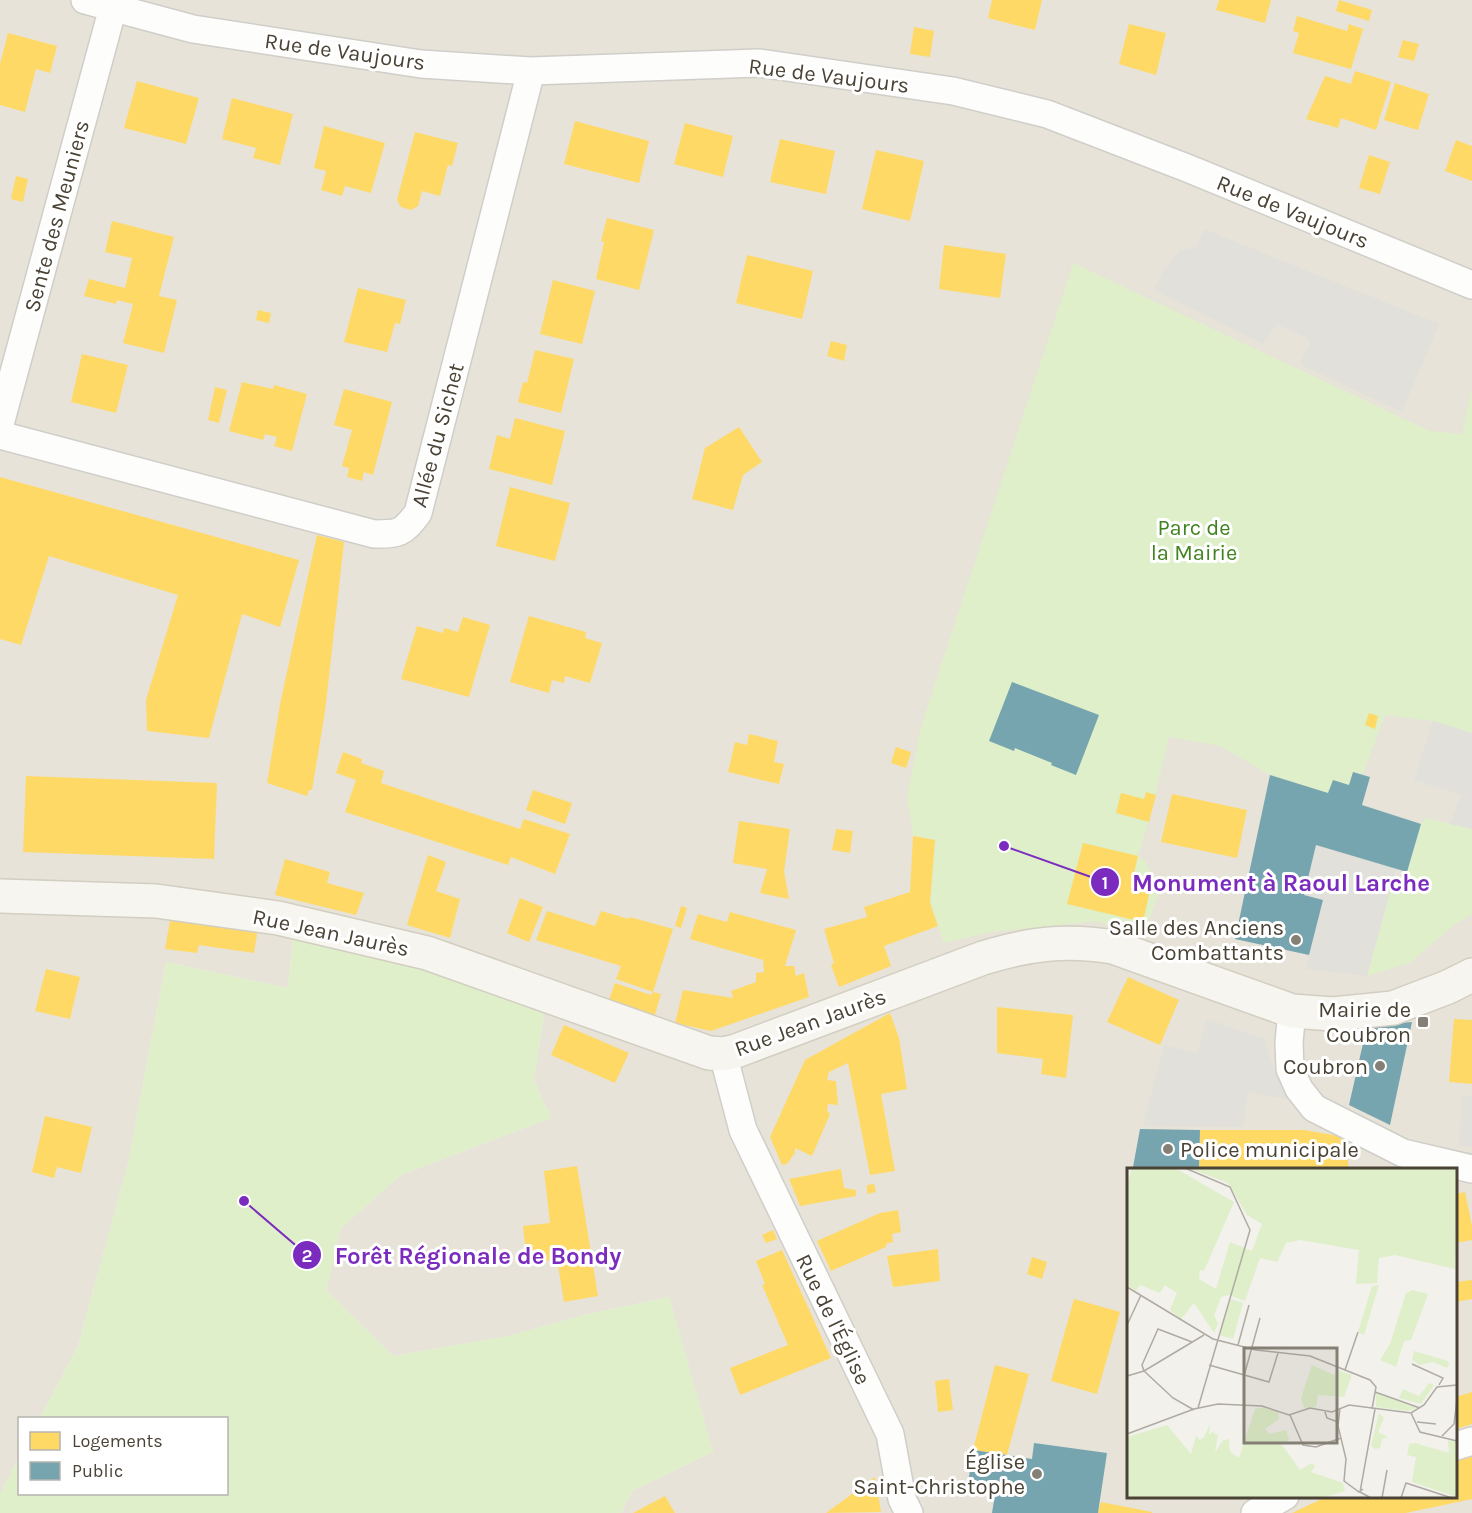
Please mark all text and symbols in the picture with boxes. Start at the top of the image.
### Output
street label: Rue de Vaujours [263,28,427,76]
street label: Rue de Vaujours [747,53,911,99]
street label: Sente des Meuniers [19,117,95,315]
street label: Rue de Vaujours [1213,170,1372,254]
street label: Allée du Sichet [406,360,470,510]
park label: Parc de la Mairie [1151,515,1237,566]
callout: Monument à Raoul Larche [1090,861,1442,903]
text: Monument à Raoul Larche [1132,869,1430,897]
text: 1 [1102,872,1108,894]
street label: Rue Jean Jaurès [250,904,411,962]
place label: Salle des Anciens Combattants [1109,915,1284,966]
marker: Salle des Anciens Combattants [1289,933,1303,947]
street label: Rue Jean Jaurès [731,983,890,1062]
place label: Mairie de Coubron [1318,997,1411,1048]
marker: Mairie de Coubron [1416,1015,1430,1029]
place label: Coubron [1283,1054,1368,1080]
marker: Coubron [1373,1059,1387,1073]
place label: Police municipale [1180,1137,1359,1163]
marker: Police municipale [1161,1142,1175,1156]
inset map [1127,1168,1457,1498]
callout: Forêt Régionale de Bondy [292,1234,633,1276]
text: Forêt Régionale de Bondy [335,1242,621,1270]
text: 2 [302,1245,312,1267]
street label: Rue de l'Église [790,1249,877,1389]
legend [18,1417,228,1495]
text: Logements [72,1430,163,1452]
place label: Église Saint-Christophe [853,1448,1025,1500]
text: Public [72,1460,123,1482]
marker: Église Saint-Christophe [1030,1467,1044,1481]

